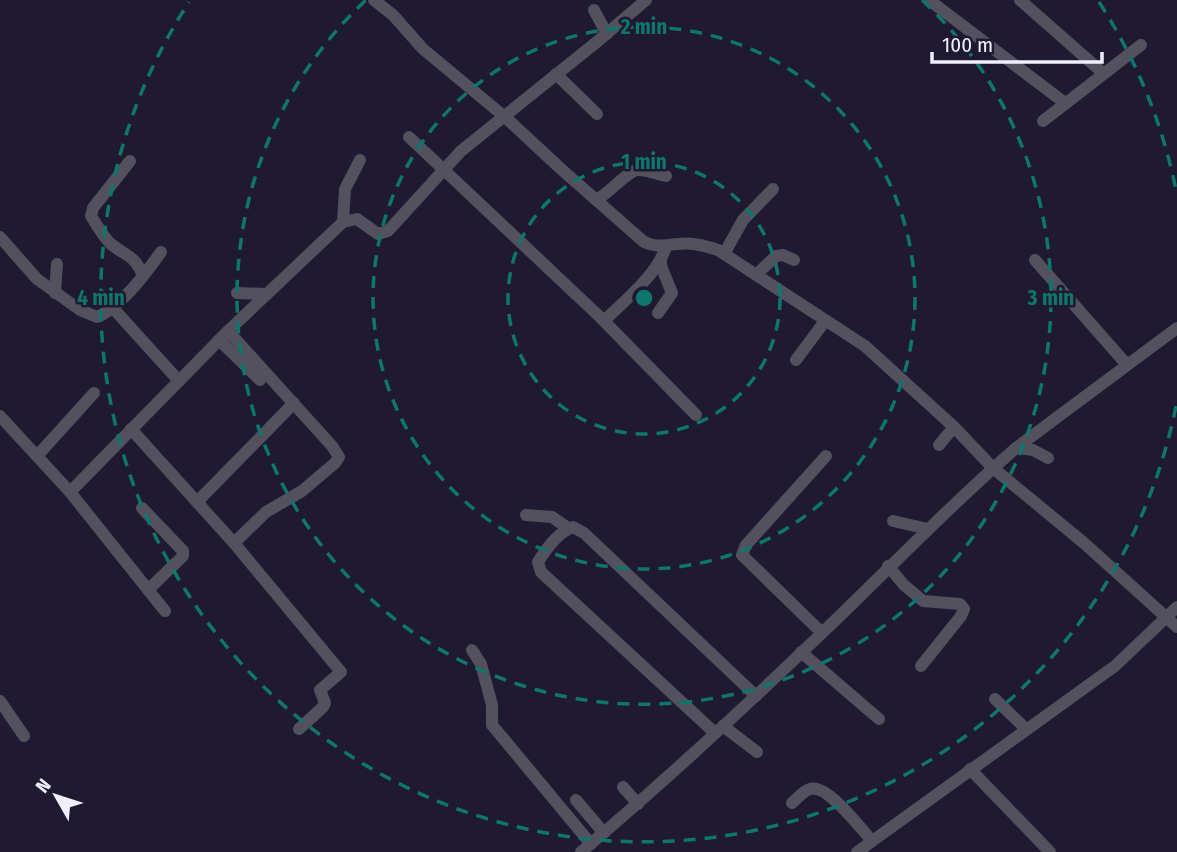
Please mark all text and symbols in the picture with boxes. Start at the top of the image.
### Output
text: 2 min [620,14,667,40]
scale bar [932,21,1102,65]
text: 100 m [942,32,993,58]
text: 1 min [621,149,667,175]
text: 4 min [77,285,125,311]
text: 3 min [1027,285,1074,311]
centre of rings [632,286,656,310]
north arrow [21,761,91,831]
text: N [31,774,56,797]

